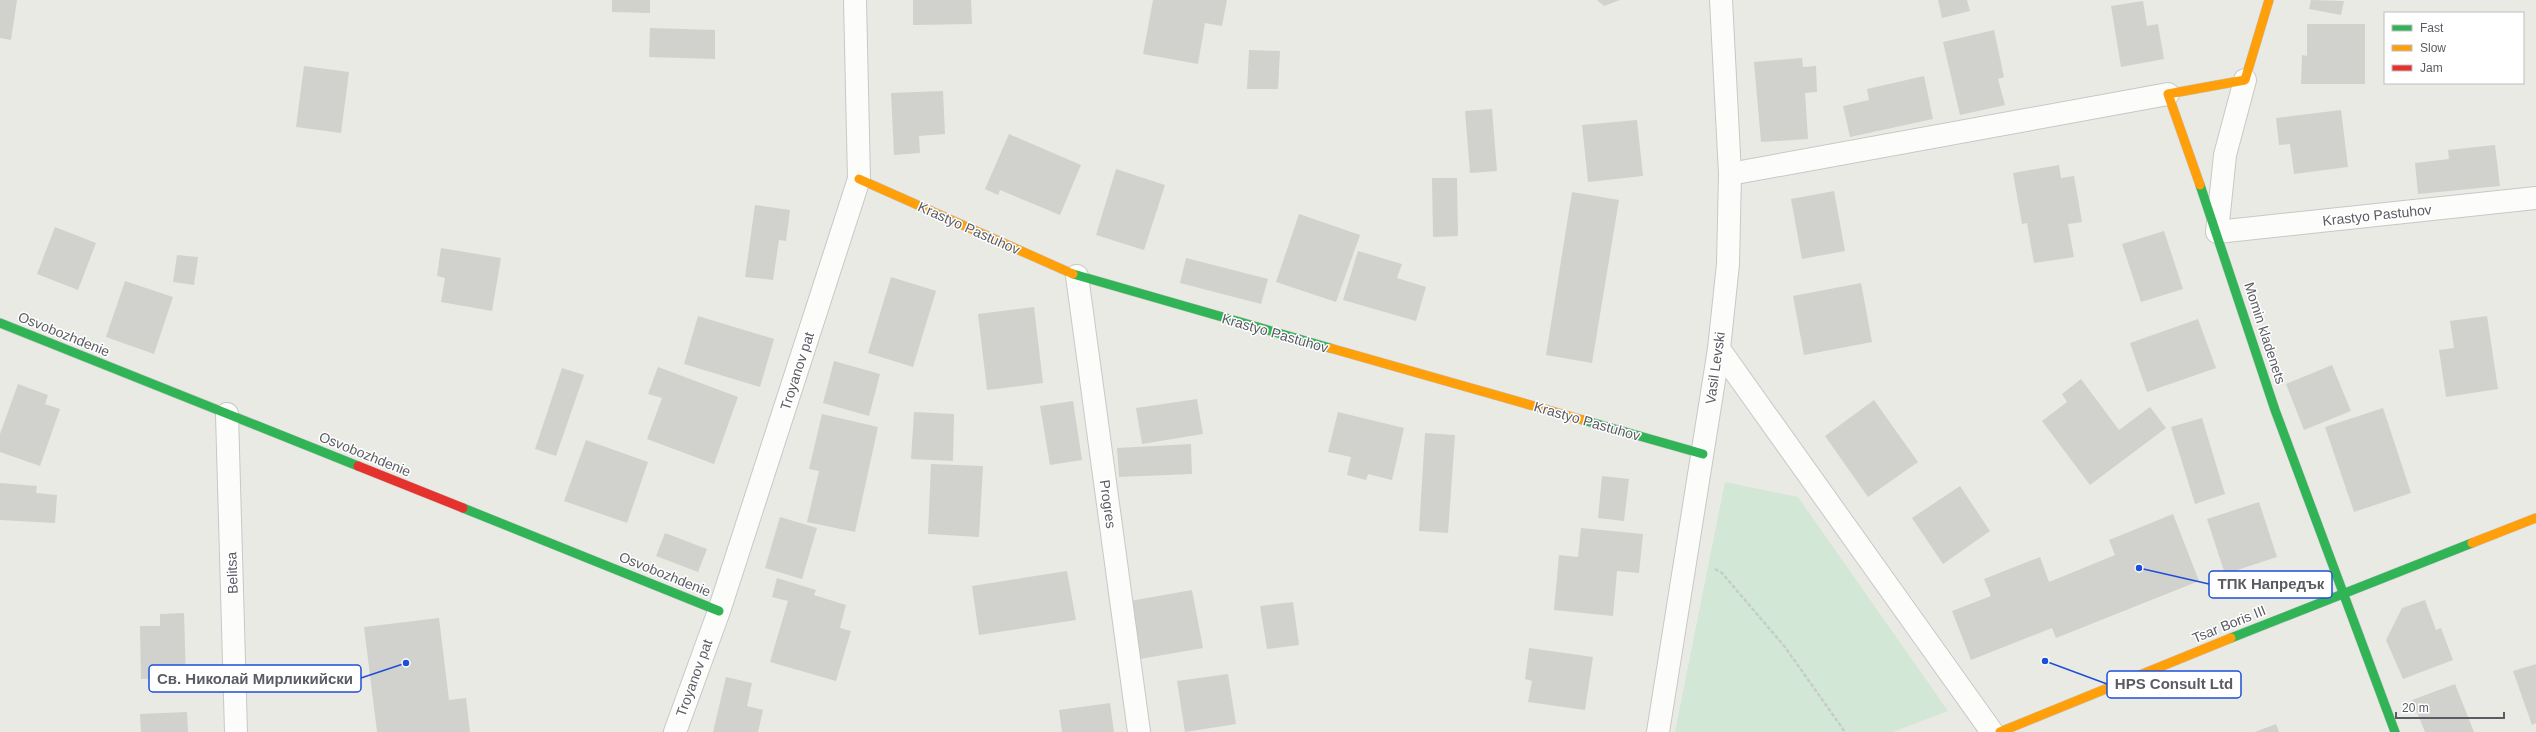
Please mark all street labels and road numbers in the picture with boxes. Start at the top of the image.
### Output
street label: Krastyo Pastuhov [916,198,1022,258]
street label: Krastyo Pastuhov [2322,201,2432,229]
street label: Momin kladenets [2241,280,2289,386]
street label: Osvobozhdenie [16,308,112,360]
street label: Krastyo Pastuhov [1220,310,1330,356]
street label: Troyanov pat [777,330,817,412]
street label: Vasil Levski [1702,331,1728,405]
street label: Krastyo Pastuhov [1532,398,1642,444]
street label: Osvobozhdenie [317,428,413,480]
street label: Progres [1097,479,1119,529]
street label: Osvobozhdenie [617,548,713,600]
street label: Belitsa [223,552,241,594]
street label: Tsar Boris III [2190,602,2268,646]
street label: Troyanov pat [673,637,715,719]

